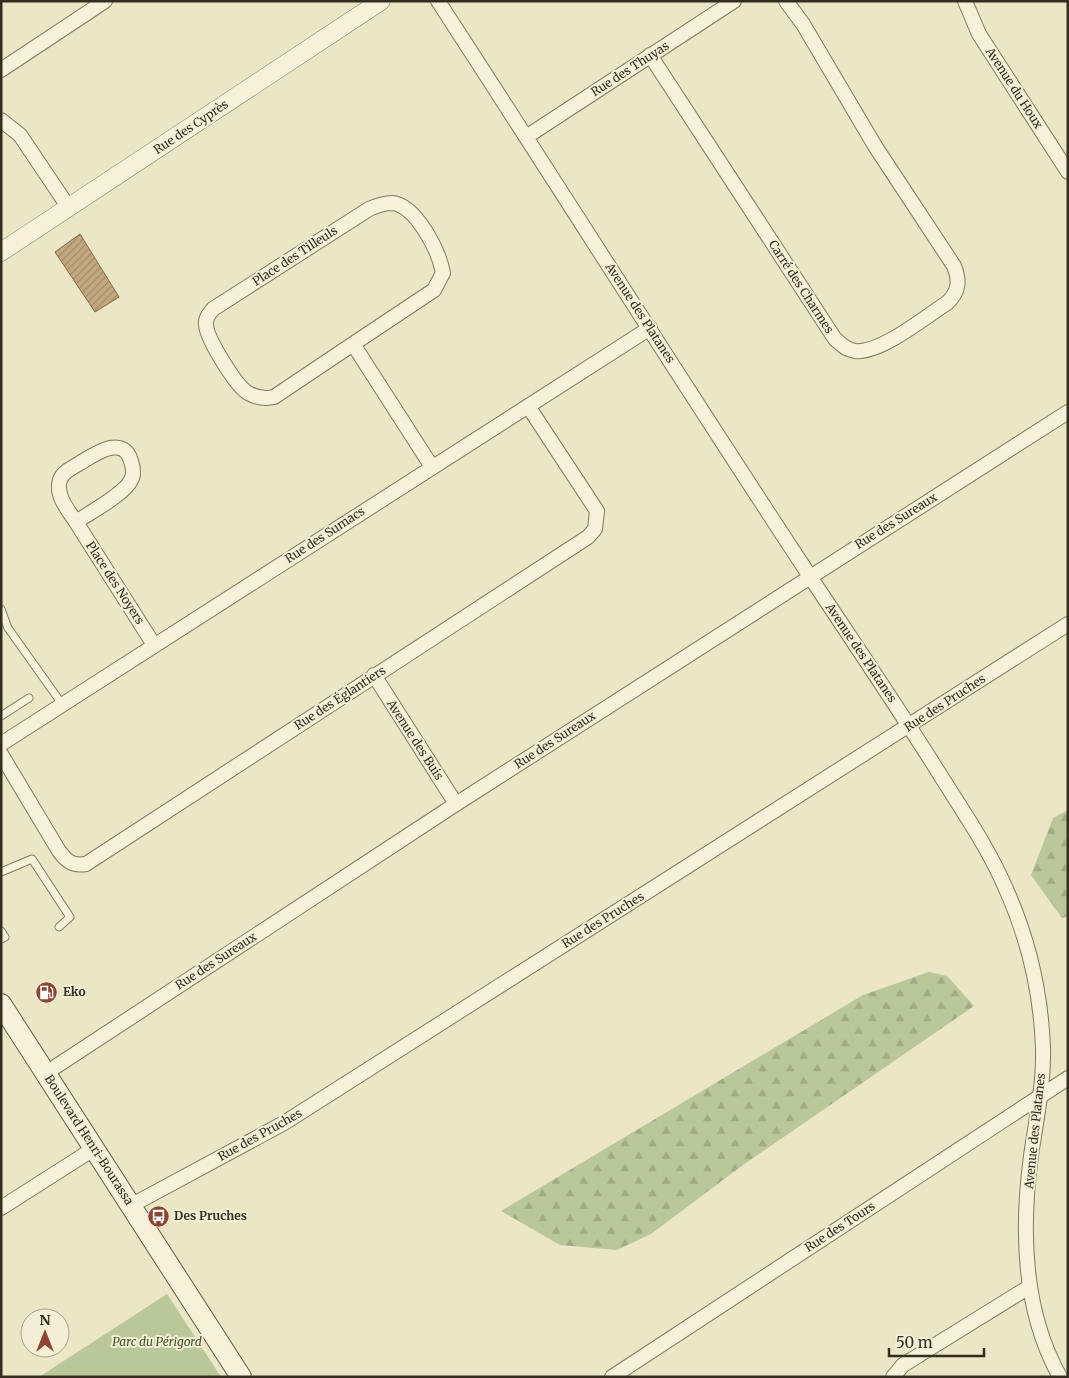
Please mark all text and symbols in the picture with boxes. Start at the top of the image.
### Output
street label: Rue des Thuyas [588,38,672,99]
street label: Avenue du Houx [982,44,1047,132]
street label: Rue des Cyprès [151,96,231,157]
street label: Place des Tilleuls [249,222,340,289]
street label: Carré des Charmes [766,237,837,336]
street label: Avenue des Platanes [602,259,678,366]
street label: Rue des Sureaux [852,489,940,552]
street label: Rue des Sumacs [282,503,367,566]
street label: Place des Noyers [83,539,148,627]
street label: Avenue des Platanes [822,599,900,705]
street label: Rue des Églantiers [291,662,388,733]
street label: Rue des Pruches [901,671,988,734]
street label: Avenue des Buis [383,696,447,783]
street label: Rue des Sureaux [511,707,599,771]
street label: Rue des Pruches [559,888,647,951]
street label: Rue des Sureaux [172,928,260,992]
fuel station icon: Eko [35,980,59,1004]
place label: Eko [63,984,86,999]
street label: Boulevard Henri-Bourassa [42,1072,137,1208]
street label: Avenue des Platanes [1021,1072,1048,1191]
street label: Rue des Pruches [215,1105,305,1164]
street label: Rue des Tours [802,1198,878,1255]
bus stop icon: Des Pruches [146,1204,170,1228]
place label: Des Pruches [174,1208,247,1223]
north arrow [20,1308,70,1358]
text: N [39,1311,51,1329]
scale bar [889,1326,984,1358]
text: 50 m [896,1333,933,1352]
park label: Parc du Périgord [112,1334,202,1349]

